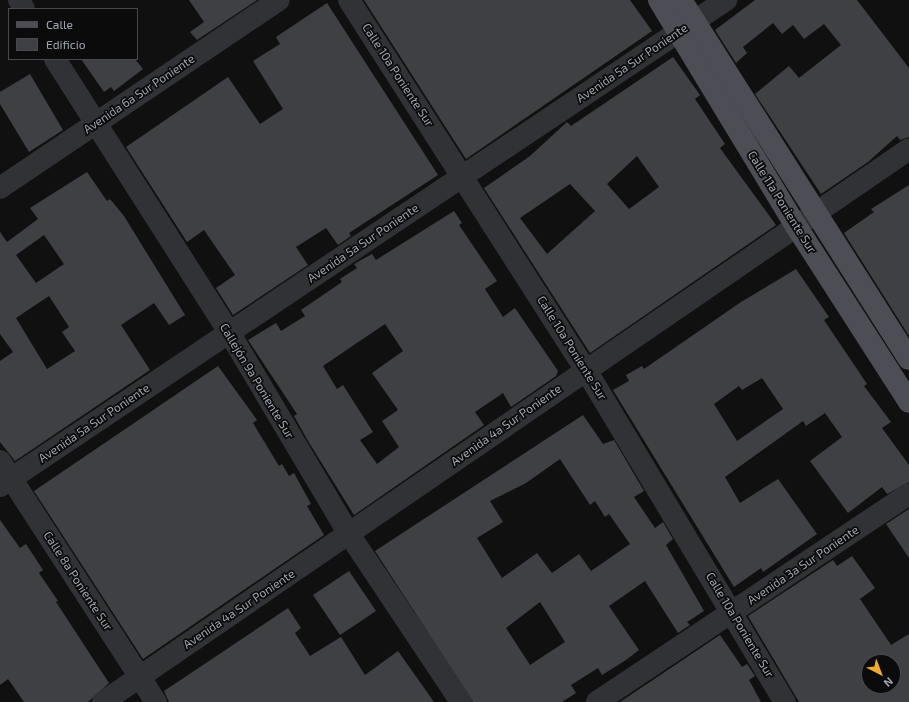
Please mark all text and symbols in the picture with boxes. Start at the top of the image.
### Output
legend [8,8,138,60]
text: Calle [46,17,73,31]
street label: Avenida 5a Sur Poniente [574,20,690,106]
street label: Calle 10a Poniente Sur [359,21,437,129]
text: Edificio [46,37,86,51]
street label: Avenida 6a Sur Poniente [80,51,198,137]
street label: Calle 11a Poniente Sur [745,148,819,256]
street label: Avenida 5a Sur Poniente [305,200,421,286]
street label: Calle 10a Poniente Sur [534,293,610,403]
street label: Callejón 9a Poniente Sur [217,321,297,441]
street label: Avenida 5a Sur Poniente [36,380,152,466]
street label: Avenida 4a Sur Poniente [448,381,564,469]
street label: Avenida 3a Sur Poniente [745,522,861,608]
street label: Calle 8a Poniente Sur [41,529,115,633]
street label: Avenida 4a Sur Poniente [180,566,298,652]
street label: Calle 10a Poniente Sur [703,570,777,680]
north arrow [861,654,901,694]
text: N [881,675,896,690]

